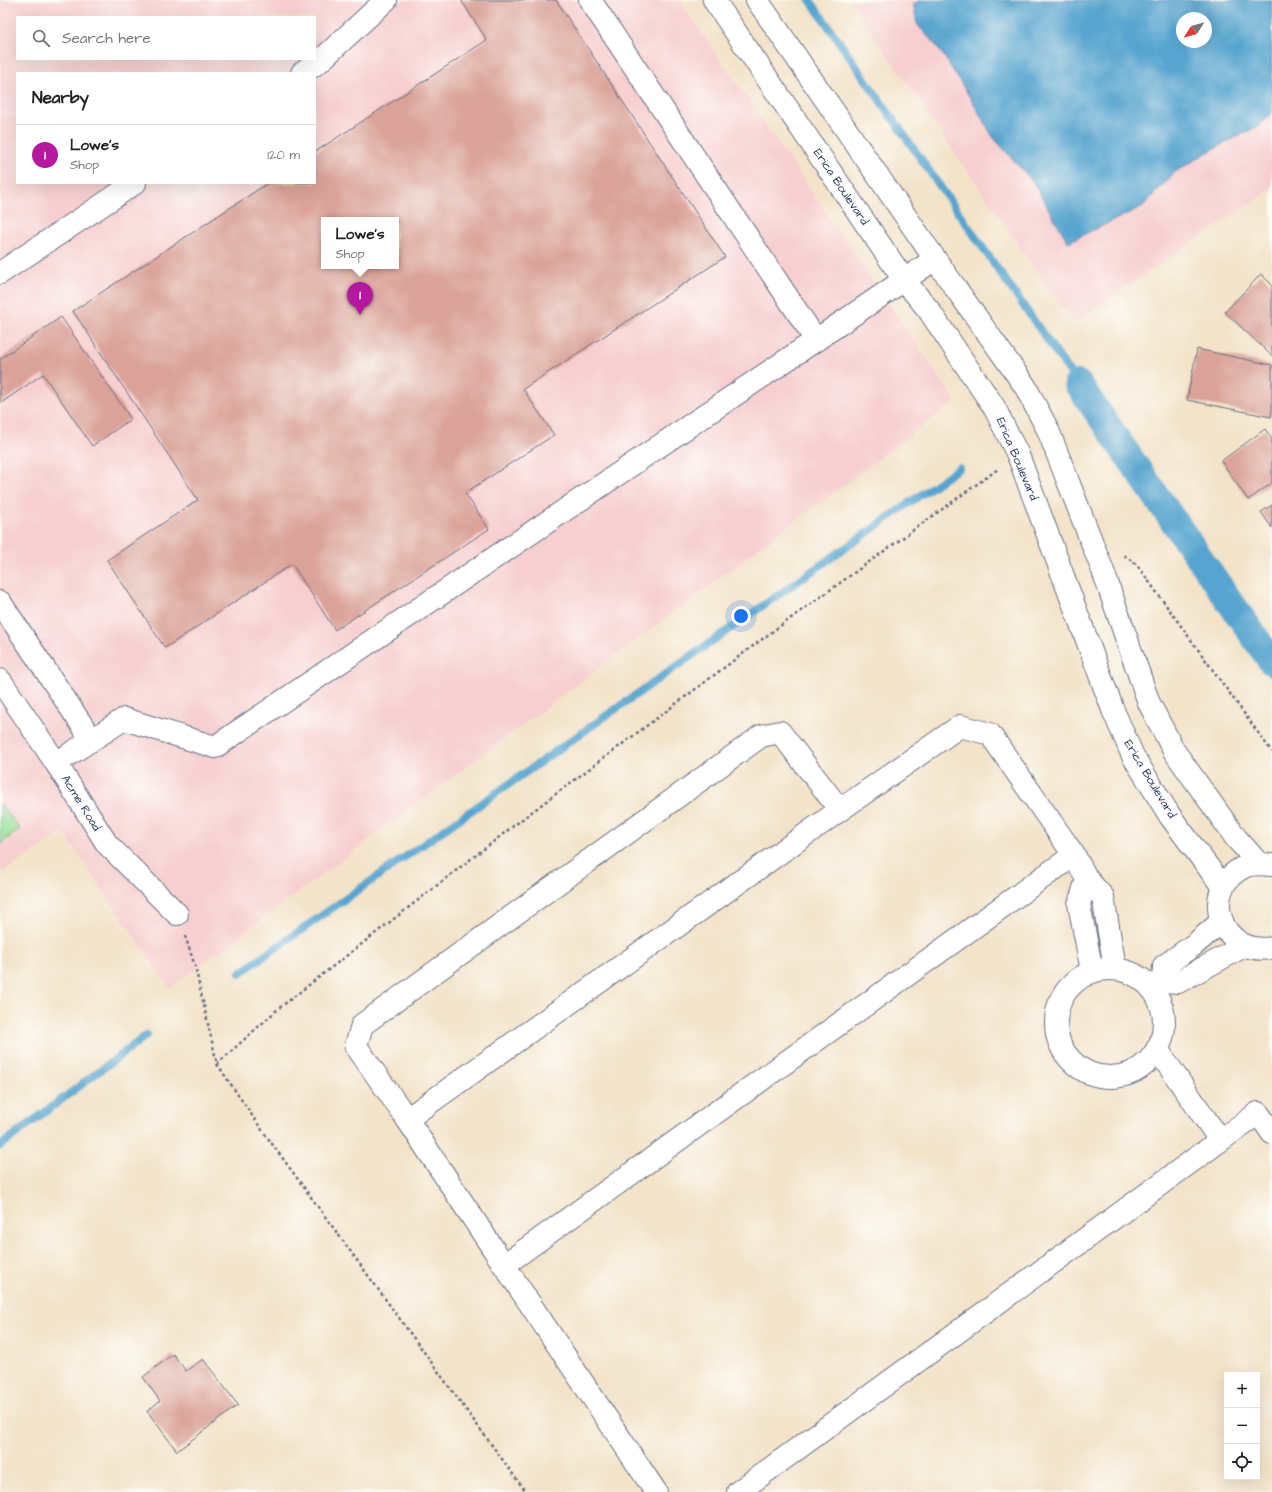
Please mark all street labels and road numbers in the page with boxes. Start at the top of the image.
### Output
street label: Erica Boulevard [809,145,873,229]
street label: Erica Boulevard [992,415,1042,503]
street label: Erica Boulevard [1120,737,1180,821]
street label: Acme Road [57,772,105,834]

